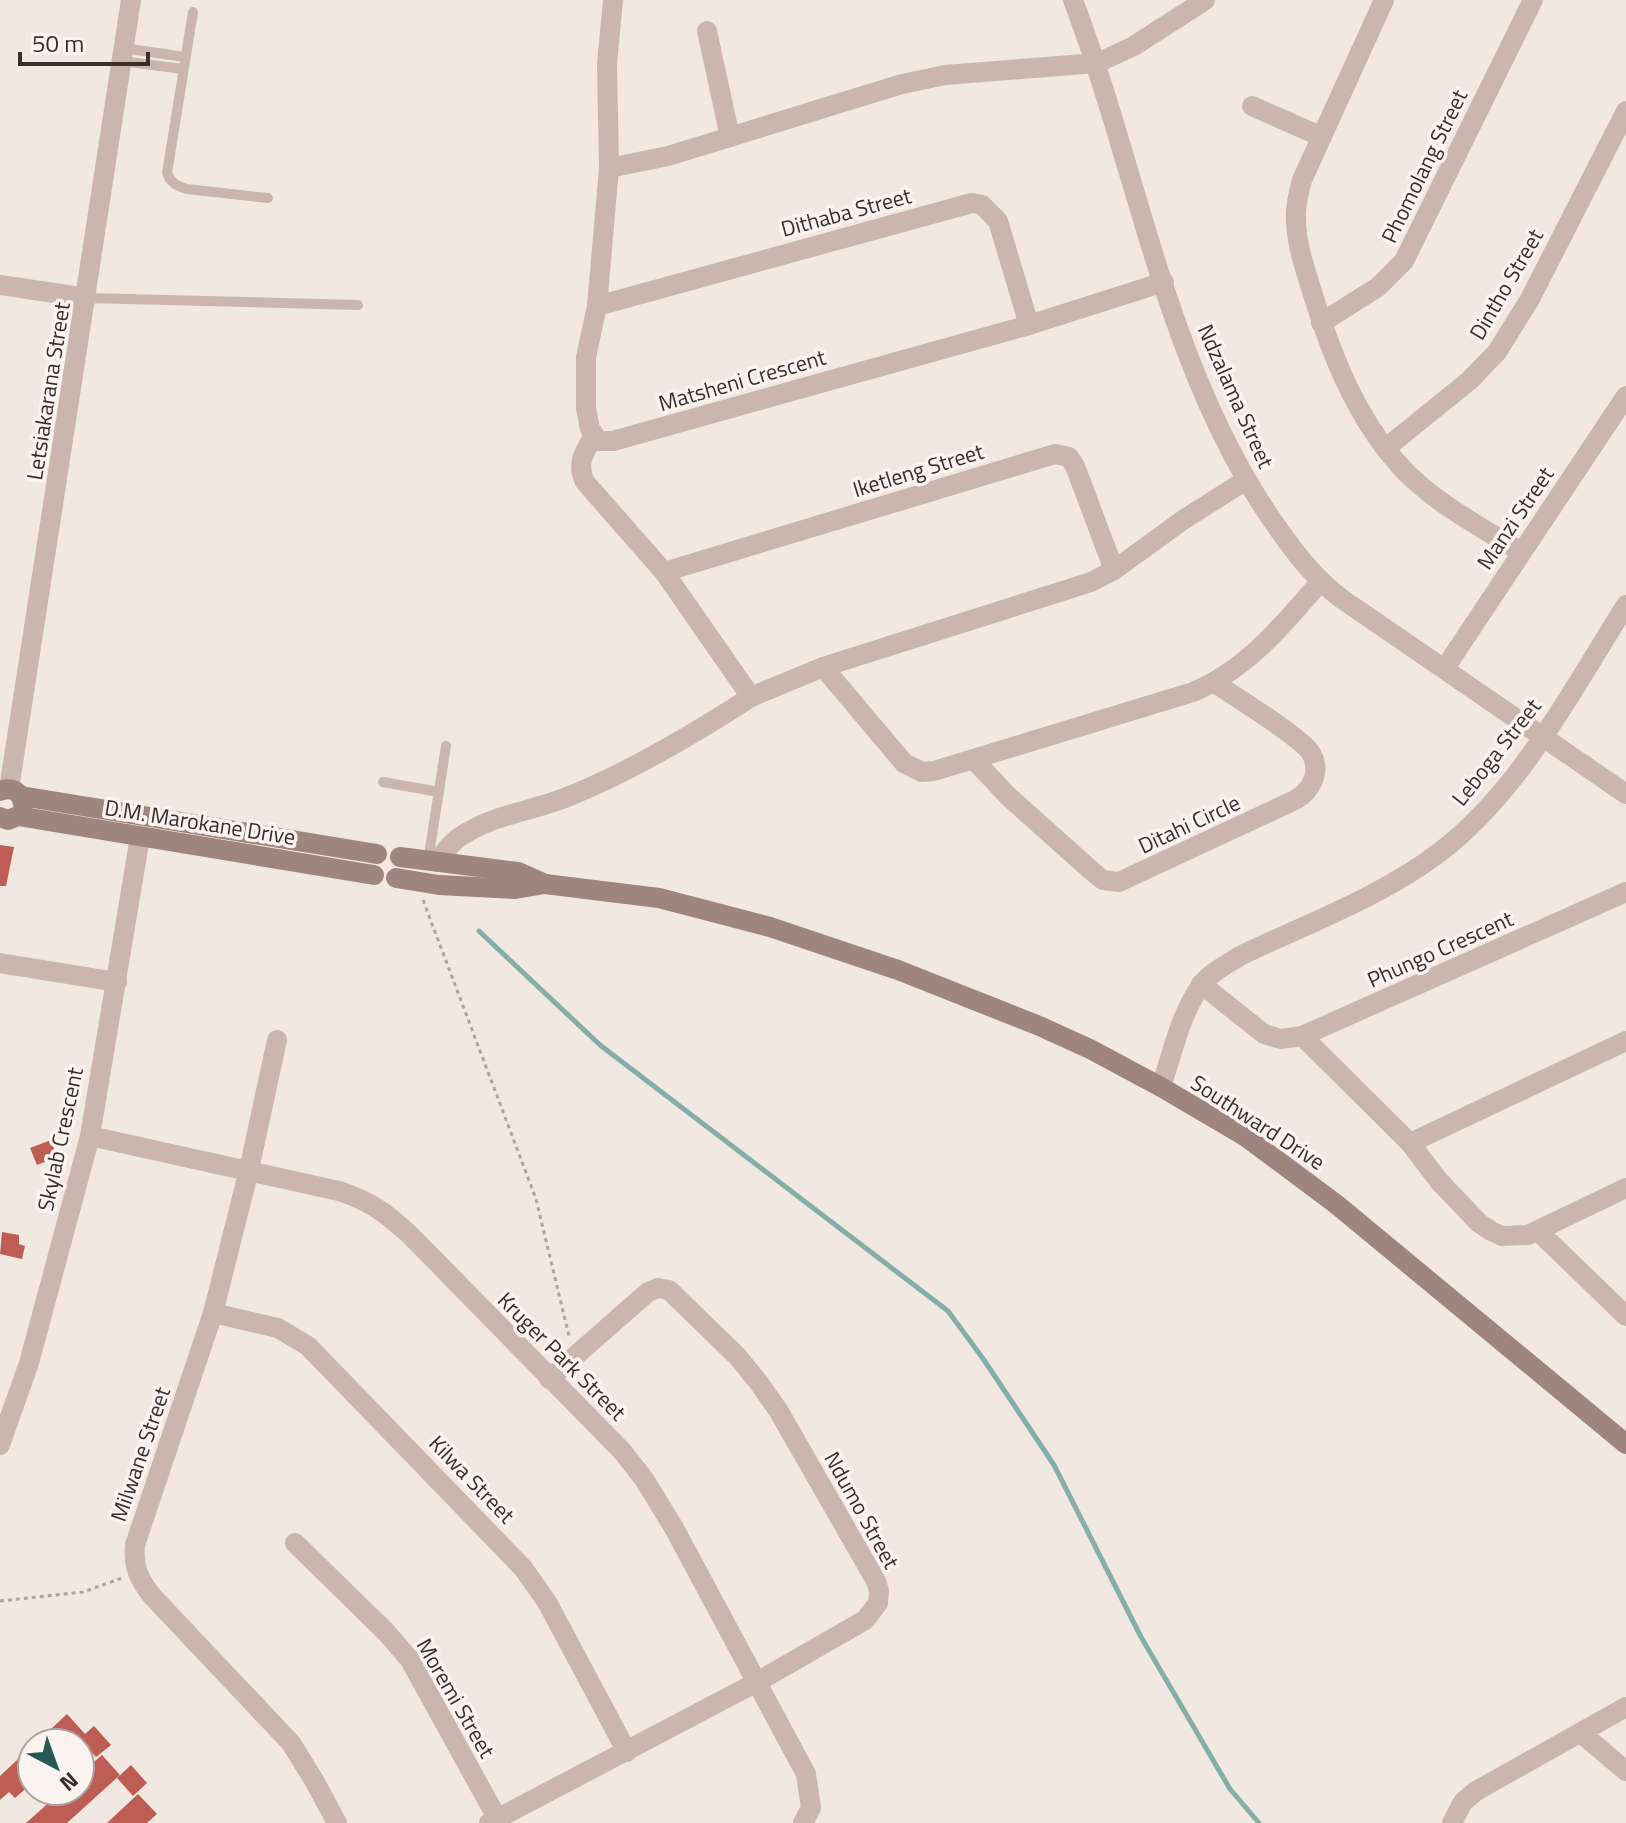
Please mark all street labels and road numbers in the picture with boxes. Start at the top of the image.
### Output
street label: Phomolang Street [1372,83,1476,249]
street label: Dithaba Street [777,178,915,246]
street label: Dintho Street [1460,222,1552,346]
street label: Letsiakarana Street [17,299,79,482]
street label: Ndzalama Street [1189,319,1283,474]
street label: Matsheni Crescent [654,340,830,420]
street label: Iketleng Street [848,434,988,506]
street label: Manzi Street [1468,459,1562,576]
street label: Leboga Street [1443,691,1549,813]
street label: Ditahi Circle [1132,786,1246,862]
street label: D.M. Marokane Drive [102,790,298,854]
street label: Phungo Crescent [1361,901,1519,996]
street label: Skylab Crescent [28,1064,92,1214]
street label: Southward Drive [1184,1066,1332,1178]
street label: Kruger Park Street [490,1284,634,1428]
street label: Milwane Street [101,1382,179,1526]
street label: Kilwa Street [421,1427,523,1531]
street label: Ndumo Street [816,1445,908,1575]
street label: Moremi Street [408,1632,504,1764]

